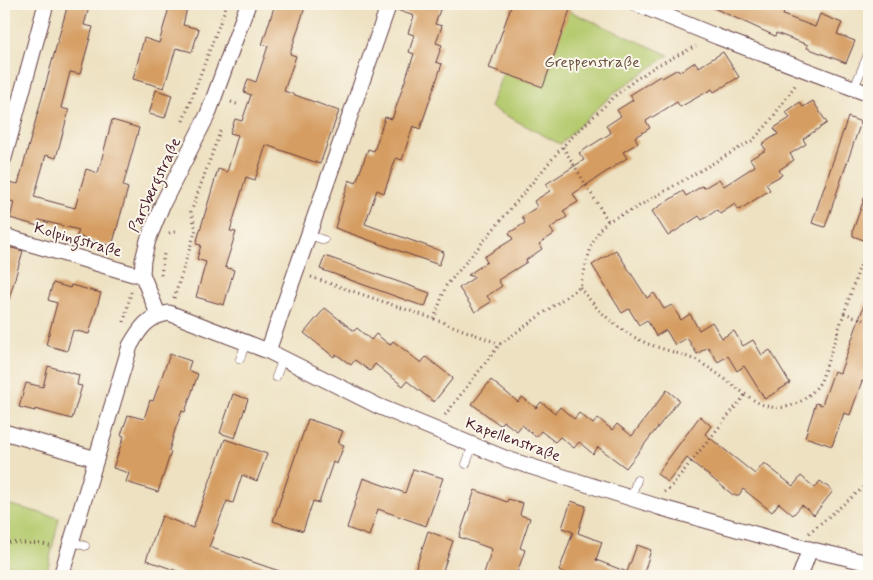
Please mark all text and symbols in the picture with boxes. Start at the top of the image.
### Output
park label: Greppenstraße [544,52,640,73]
street label: Parsbergstraße [124,134,187,236]
street label: Kolpingstraße [31,217,124,264]
street label: Kapellenstraße [462,413,564,467]

